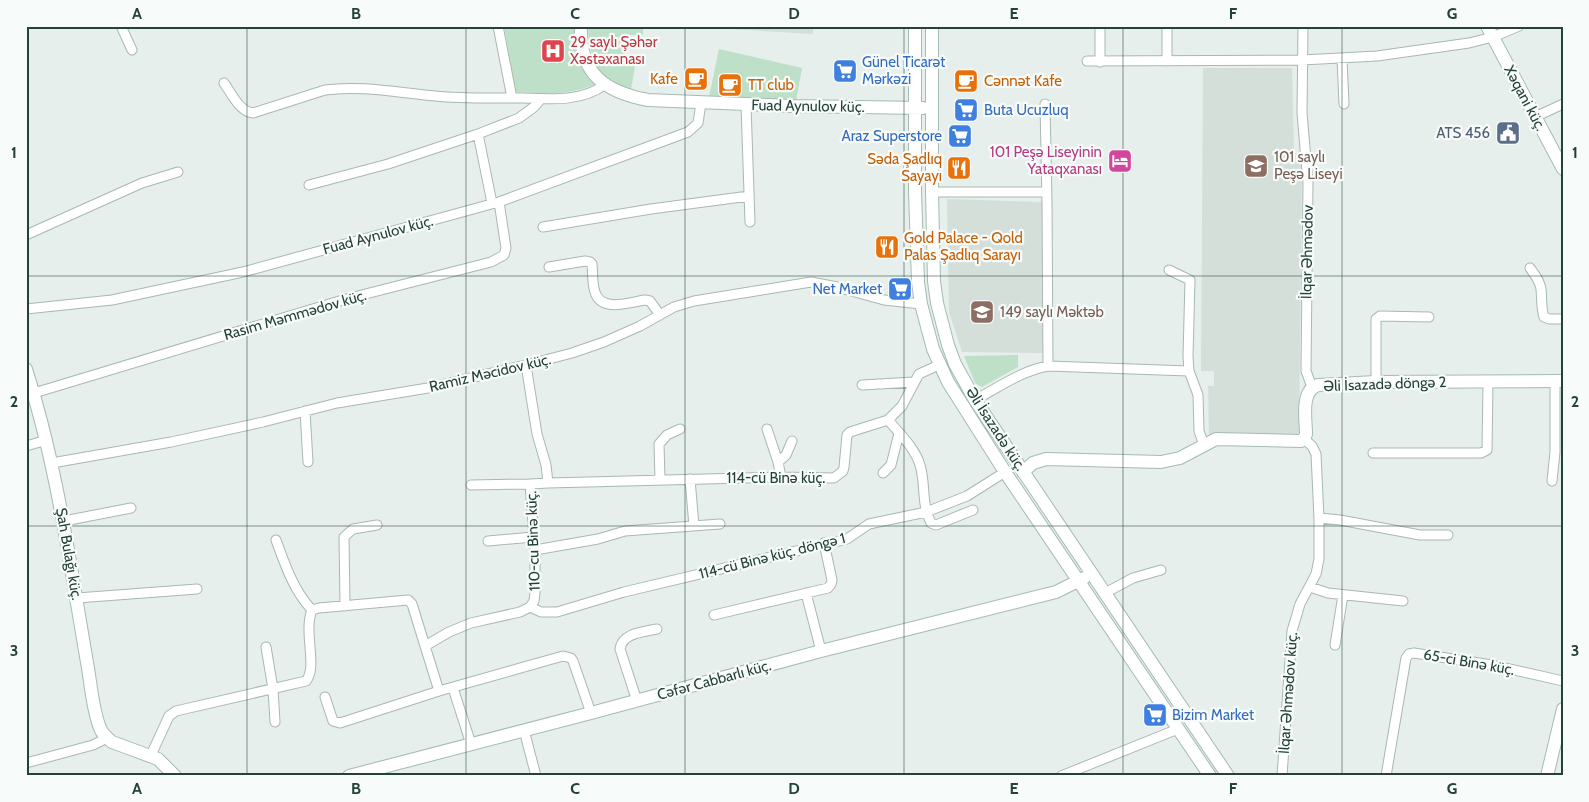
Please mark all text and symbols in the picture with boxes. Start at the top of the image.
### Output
text: A [132,4,142,23]
text: B [351,4,361,23]
text: C [570,4,580,23]
text: D [788,4,800,23]
text: E [1009,4,1019,23]
text: F [1229,4,1238,23]
text: G [1447,4,1457,23]
place label: 29 saylı Şəhər Xəstəxanası [570,33,658,68]
hospital icon: 29 saylı Şəhər Xəstəxanası [540,38,566,64]
place label: Günel Ticarət Mərkəzi [862,53,945,88]
supermarket icon: Günel Ticarət Mərkəzi [832,58,858,84]
street label: Xəqani küç. [1500,62,1550,134]
cafe icon: Kafe [683,66,709,92]
cafe icon: Cənnət Kafe [953,68,979,94]
place label: Kafe [650,70,678,88]
cafe icon: TT club [717,72,743,98]
place label: Cənnət Kafe [984,72,1062,90]
place label: TT club [748,76,794,94]
street label: Fuad Aynulov küç. [751,96,865,116]
supermarket icon: Buta Ucuzluq [953,97,979,123]
place label: Buta Ucuzluq [984,101,1069,119]
public building icon: ATS 456 [1495,120,1521,146]
supermarket icon: Araz Superstore [947,123,973,149]
place label: ATS 456 [1436,124,1490,142]
place label: Araz Superstore [842,127,942,145]
text: 1 [11,143,17,162]
place label: 101 Peşə Liseyinin Yataqxanası [990,143,1102,178]
text: 1 [1572,143,1578,162]
hotel icon: 101 Peşə Liseyinin Yataqxanası [1107,148,1133,174]
place label: 101 saylı Peşə Liseyi [1274,148,1343,183]
place label: Səda Şadlıq Sayayı [867,150,942,185]
school or university icon: 101 saylı Peşə Liseyi [1243,153,1269,179]
restaurant icon: Səda Şadlıq Sayayı [946,155,972,181]
street label: İlqar Əhmədov [1296,204,1317,299]
street label: Fuad Aynulov küç. [321,212,435,258]
place label: Gold Palace - Qold Palas Şadlıq Sarayı [904,229,1023,264]
restaurant icon: Gold Palace - Qold Palas Şadlıq Sarayı [874,234,900,260]
supermarket icon: Net Market [887,276,913,302]
place label: Net Market [812,280,882,298]
street label: Rasim Məmmədov küç. [222,286,368,344]
school or university icon: 149 saylı Məktəb [969,299,995,325]
place label: 149 saylı Məktəb [1000,303,1104,321]
street label: Ramiz Məcidov küç. [427,350,553,396]
street label: Əli İsazadə döngə 2 [1323,372,1447,395]
street label: Əli İsazadə küç. [962,383,1031,474]
text: 2 [10,392,18,411]
text: 2 [1571,392,1579,411]
street label: 114-cü Binə küç. [727,469,825,487]
street label: 110-cu Binə küç. [522,490,544,592]
street label: Şah Bulağı küç. [52,506,86,602]
street label: 114-cü Binə küç. döngə 1 [697,529,847,583]
street label: İlqar Əhmədov küç. [1274,631,1301,755]
text: 3 [10,641,18,660]
text: 3 [1571,641,1579,660]
street label: 65-ci Binə küç. [1422,645,1516,679]
street label: Cəfər Cabbarlı küç. [655,656,773,704]
supermarket icon: Bizim Market [1142,702,1168,728]
place label: Bizim Market [1172,706,1254,724]
text: A [132,779,142,798]
text: B [351,779,361,798]
text: C [570,779,580,798]
text: D [788,779,800,798]
text: E [1009,779,1019,798]
text: F [1229,779,1238,798]
text: G [1447,779,1457,798]

